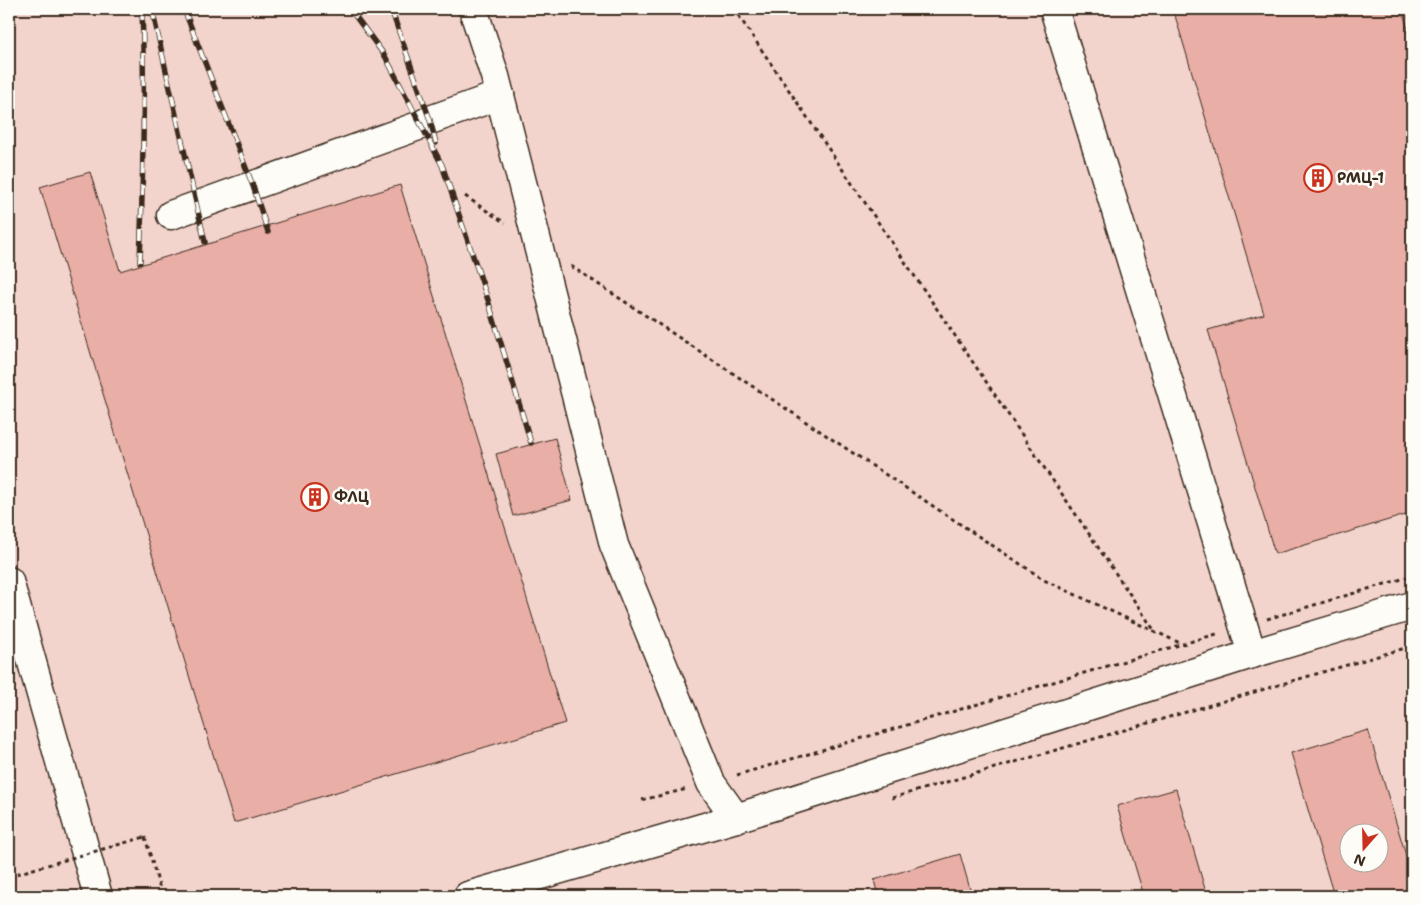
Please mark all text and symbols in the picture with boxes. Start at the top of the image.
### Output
building icon: РМЦ-1 [1303,163,1333,193]
place label: РМЦ-1 [1337,168,1384,188]
building icon: ФЛЦ [300,482,330,512]
place label: ФЛЦ [334,487,369,507]
north arrow [1338,822,1388,872]
text: N [1351,850,1368,871]

